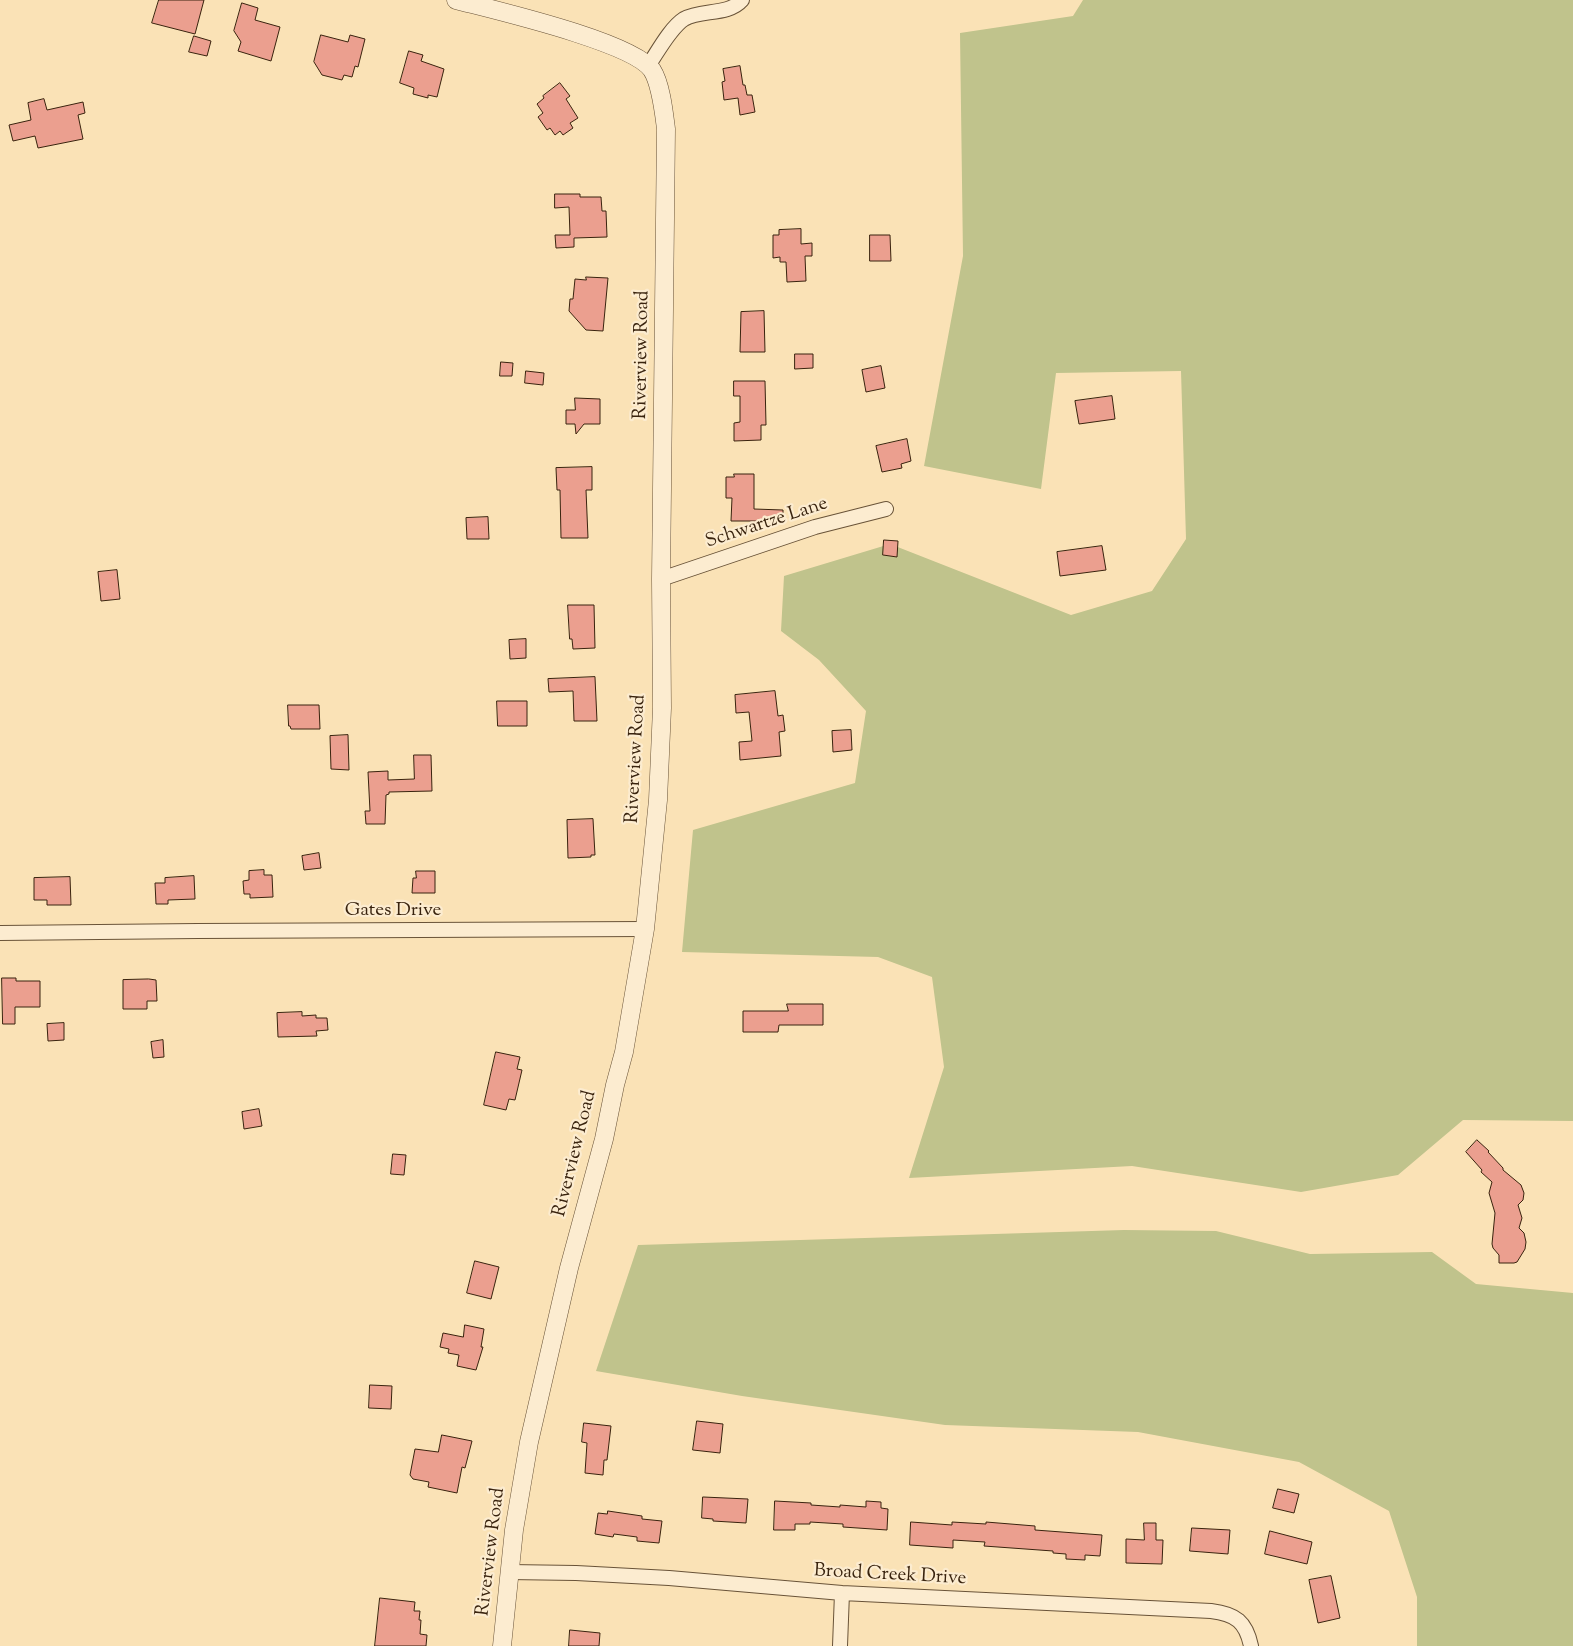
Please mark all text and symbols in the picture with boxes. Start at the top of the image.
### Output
street label: Riverview Road [630,290,656,420]
street label: Schwartze Lane [703,493,831,555]
street label: Riverview Road [622,694,652,824]
street label: Gates Drive [345,901,441,923]
street label: Riverview Road [549,1089,603,1219]
street label: Riverview Road [473,1487,511,1617]
street label: Broad Creek Drive [813,1561,967,1591]

